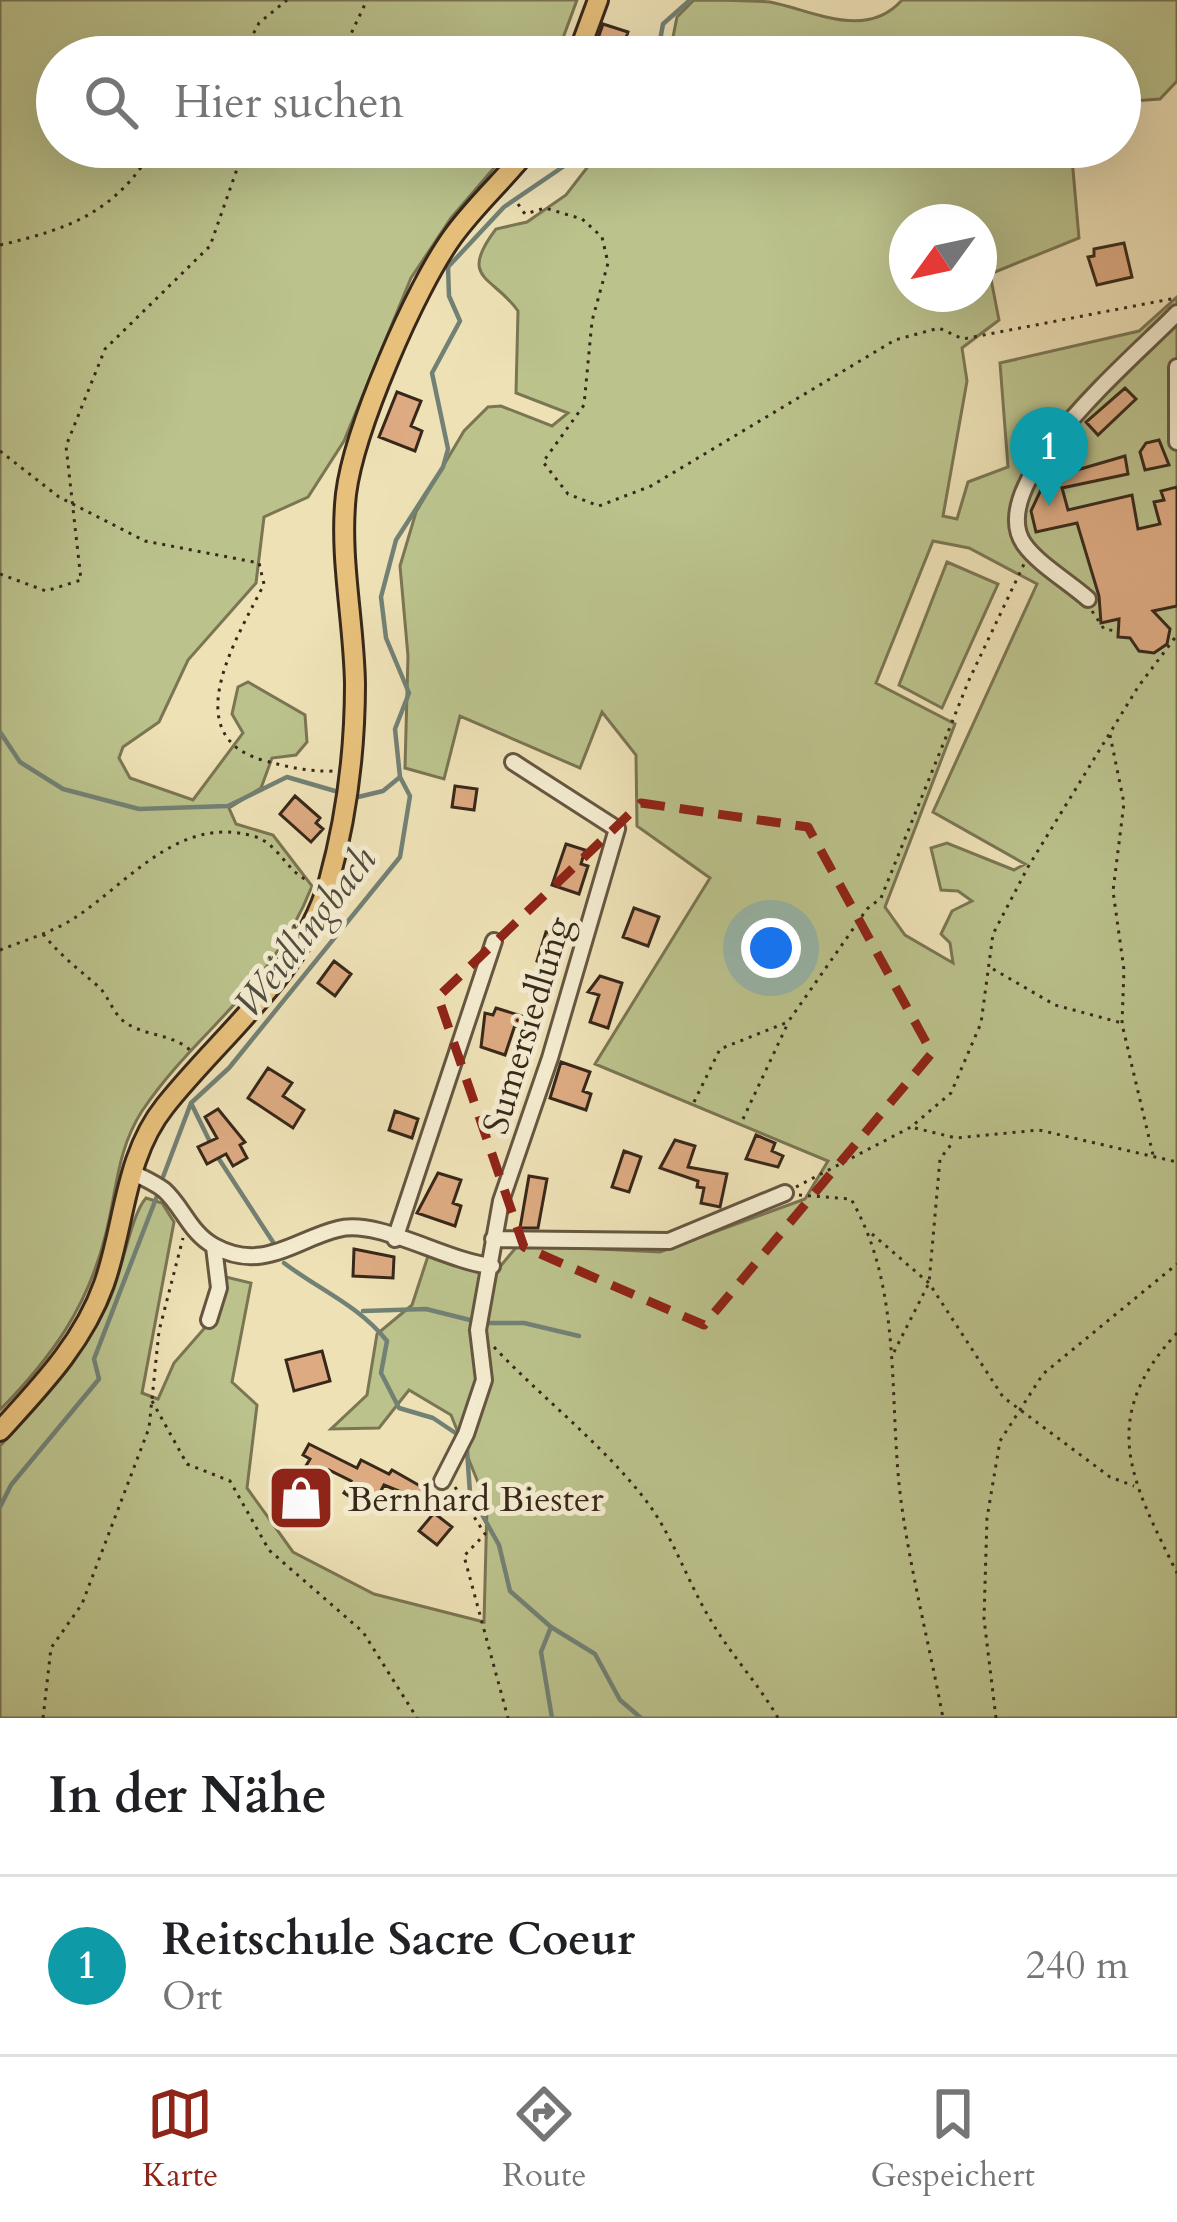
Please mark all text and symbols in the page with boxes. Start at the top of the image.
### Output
search box [36,36,1141,168]
icon: search [78,69,144,135]
text: Hier suchen [174,72,404,133]
north arrow [889,204,997,312]
pin: 1 [1010,407,1088,506]
water label: Weidlingbach [222,835,389,1028]
street label: Sumersiedlung [471,910,584,1140]
your location [741,918,801,978]
shop icon: Bernhard Biester [266,1463,336,1533]
place label: Bernhard Biester [348,1475,604,1524]
text: In der Nähe [48,1761,327,1831]
text: Reitschule Sacre Coeur [162,1909,635,1970]
text: 1 [77,1939,97,1992]
text: 240 m [1026,1939,1129,1992]
text: Ort [162,1970,222,2023]
tab: Karte [142,2081,218,2198]
tab: Route [502,2081,586,2198]
tab: Gespeichert [870,2081,1035,2198]

